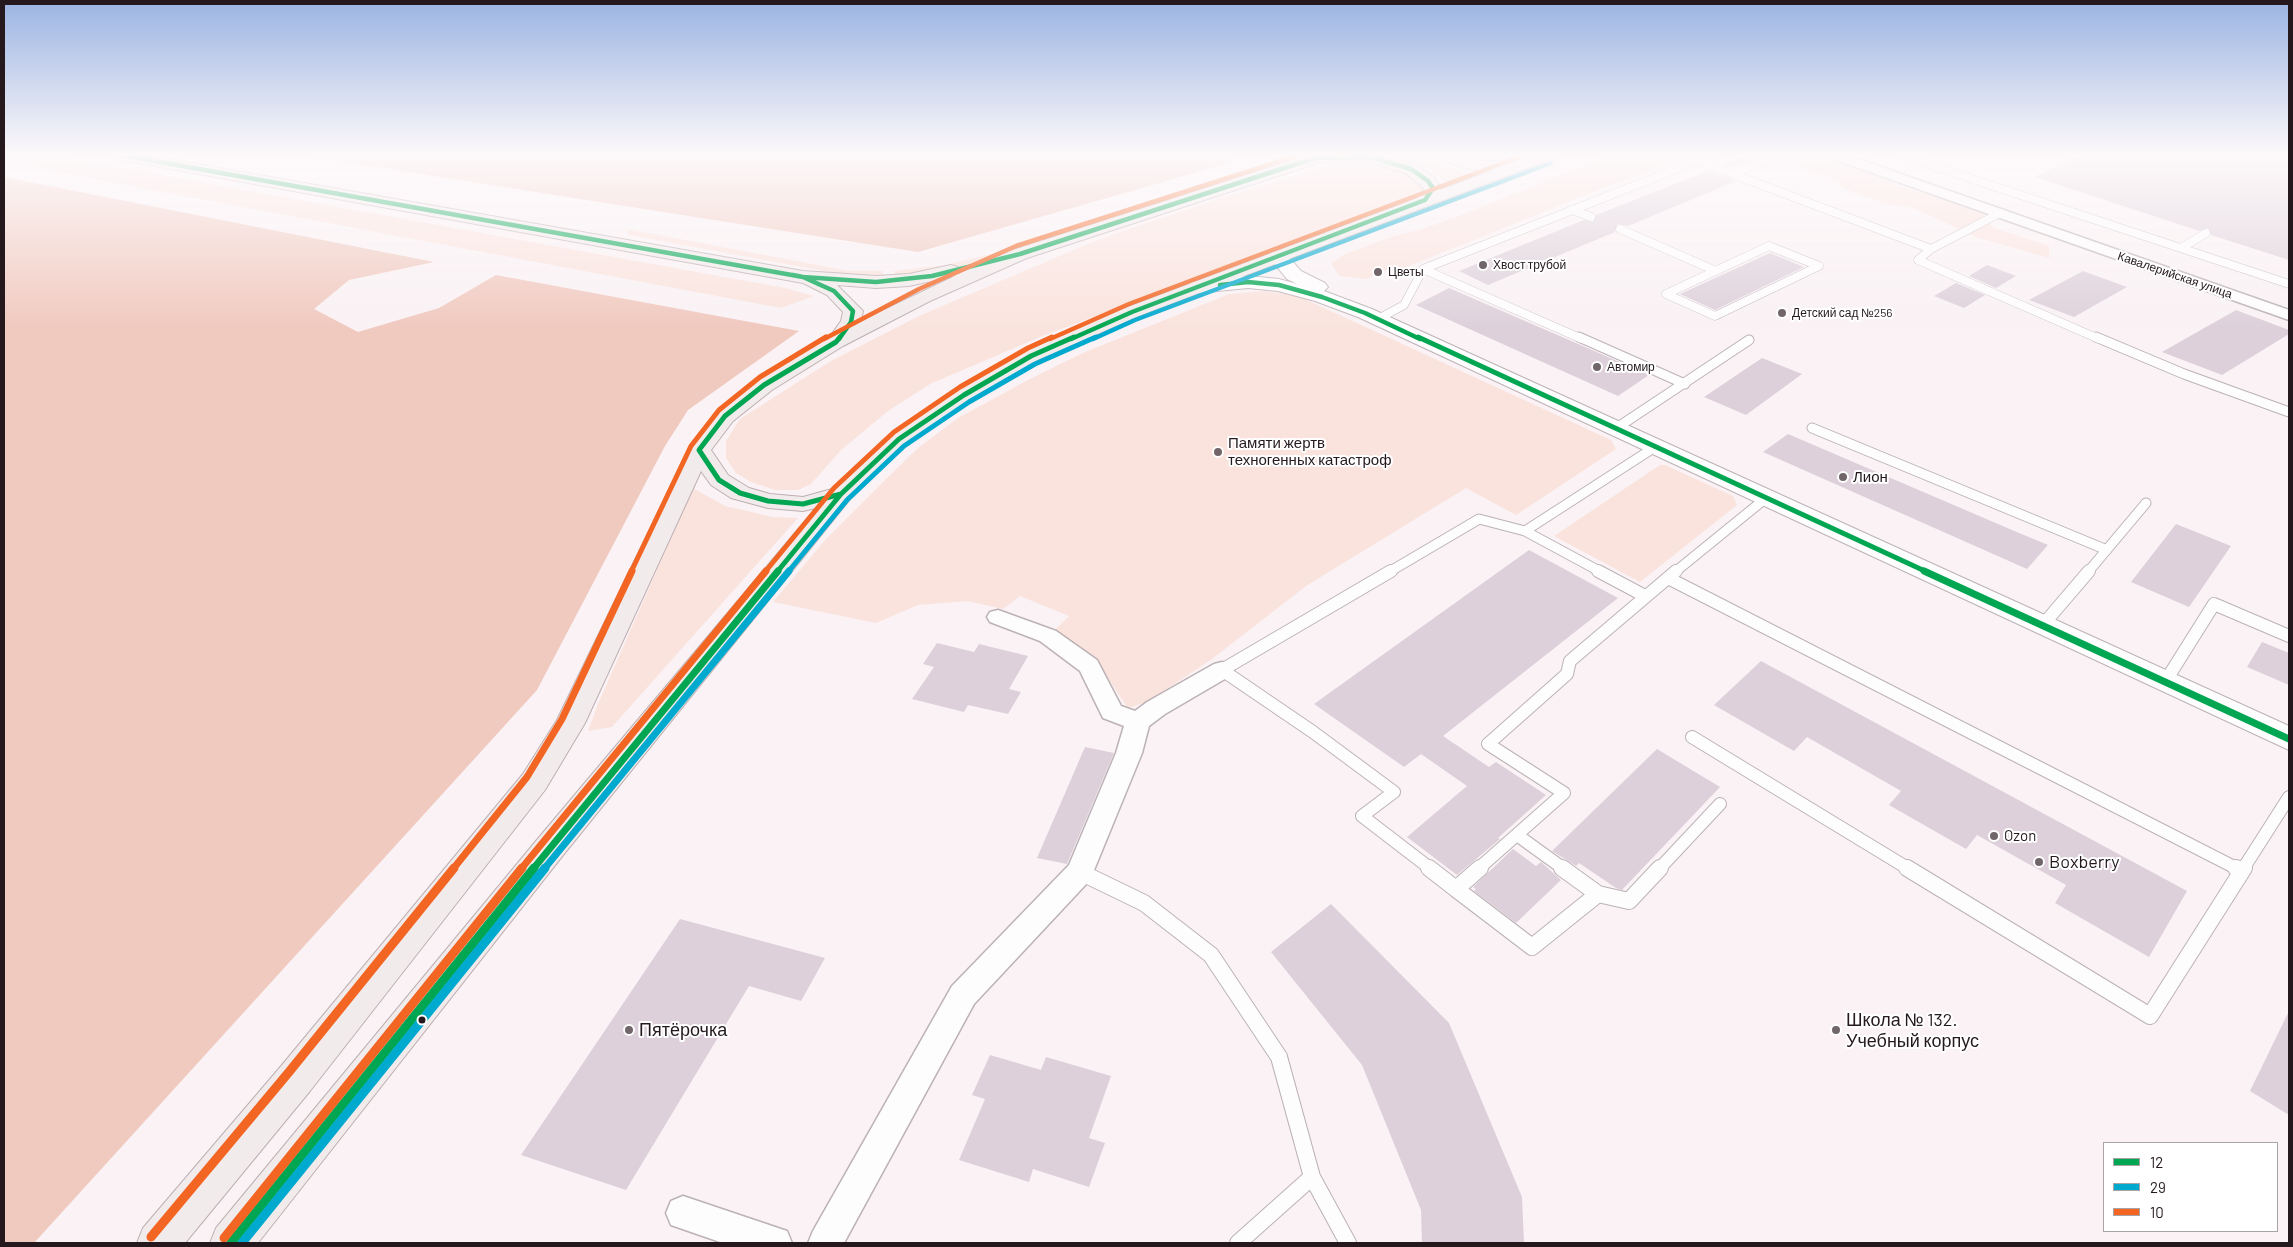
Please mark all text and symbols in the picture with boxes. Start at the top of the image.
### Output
street label: Кавалерийская улица [2116,249,2234,301]
place label: Хвост трубой [1493,258,1566,272]
marker: Хвост трубой [1477,259,1489,271]
place label: Цветы [1388,265,1424,279]
marker: Цветы [1372,266,1384,278]
place label: Детский сад №256 [1792,306,1893,320]
marker: Детский сад №256 [1776,307,1788,319]
place label: Автомир [1607,360,1655,374]
marker: Автомир [1591,361,1603,373]
place label: Памяти жертв техногенных катастроф [1228,434,1392,469]
marker: Памяти жертв техногенных катастроф [1212,446,1224,458]
place label: Лион [1853,468,1888,486]
marker: Лион [1837,471,1849,483]
place label: Ozon [2004,827,2036,845]
marker: Ozon [1988,830,2000,842]
place label: Boxberry [2049,851,2120,873]
marker: Boxberry [2033,856,2045,868]
place label: Школа № 132. Учебный корпус [1846,1009,1979,1052]
unlabelled marker [417,1015,427,1025]
place label: Пятёрочка [639,1019,727,1041]
marker: Пятёрочка [623,1024,635,1036]
marker: Школа № 132. Учебный корпус [1830,1024,1842,1036]
legend [2103,1142,2278,1232]
text: 12 [2150,1153,2163,1171]
text: 29 [2150,1178,2166,1196]
text: 10 [2150,1203,2164,1221]

